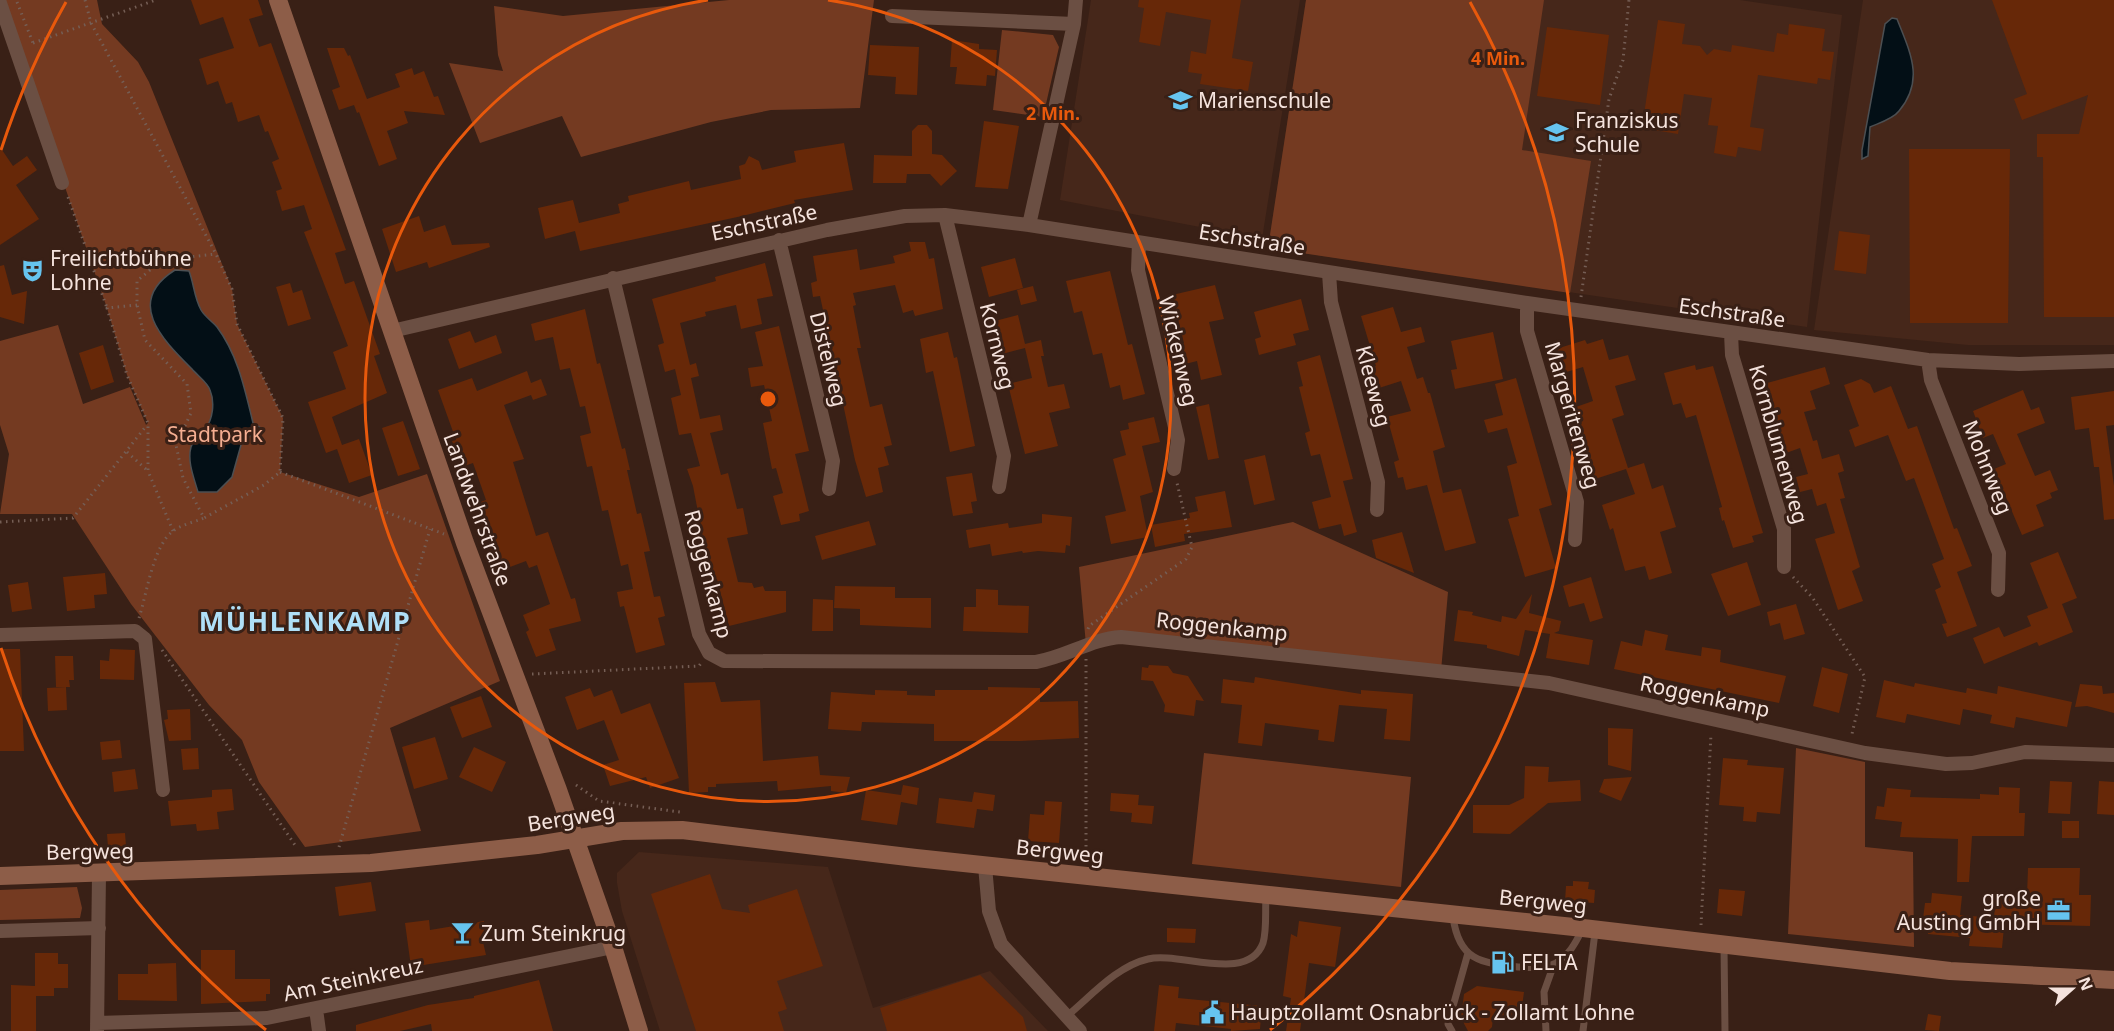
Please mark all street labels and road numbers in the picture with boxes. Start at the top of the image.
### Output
street label: Eschstraße [708,197,820,247]
street label: Eschstraße [1197,217,1307,261]
street label: Eschstraße [1677,291,1787,333]
street label: Wickenweg [1153,293,1205,409]
street label: Kornweg [974,300,1022,392]
street label: Distelweg [804,309,854,409]
street label: Margeritenweg [1539,338,1607,492]
street label: Kleeweg [1350,342,1398,430]
street label: Kornblumenweg [1743,361,1815,527]
street label: Mohnweg [1956,416,2020,518]
street label: Landwehrstraße [437,428,519,590]
street label: Roggenkamp [678,507,740,641]
street label: Roggenkamp [1155,605,1289,647]
street label: Roggenkamp [1638,669,1772,723]
street label: Bergweg [525,796,617,838]
street label: Bergweg [1015,832,1105,870]
street label: Bergweg [46,836,134,866]
street label: Bergweg [1498,882,1588,920]
street label: Am Steinkreuz [281,951,425,1007]

